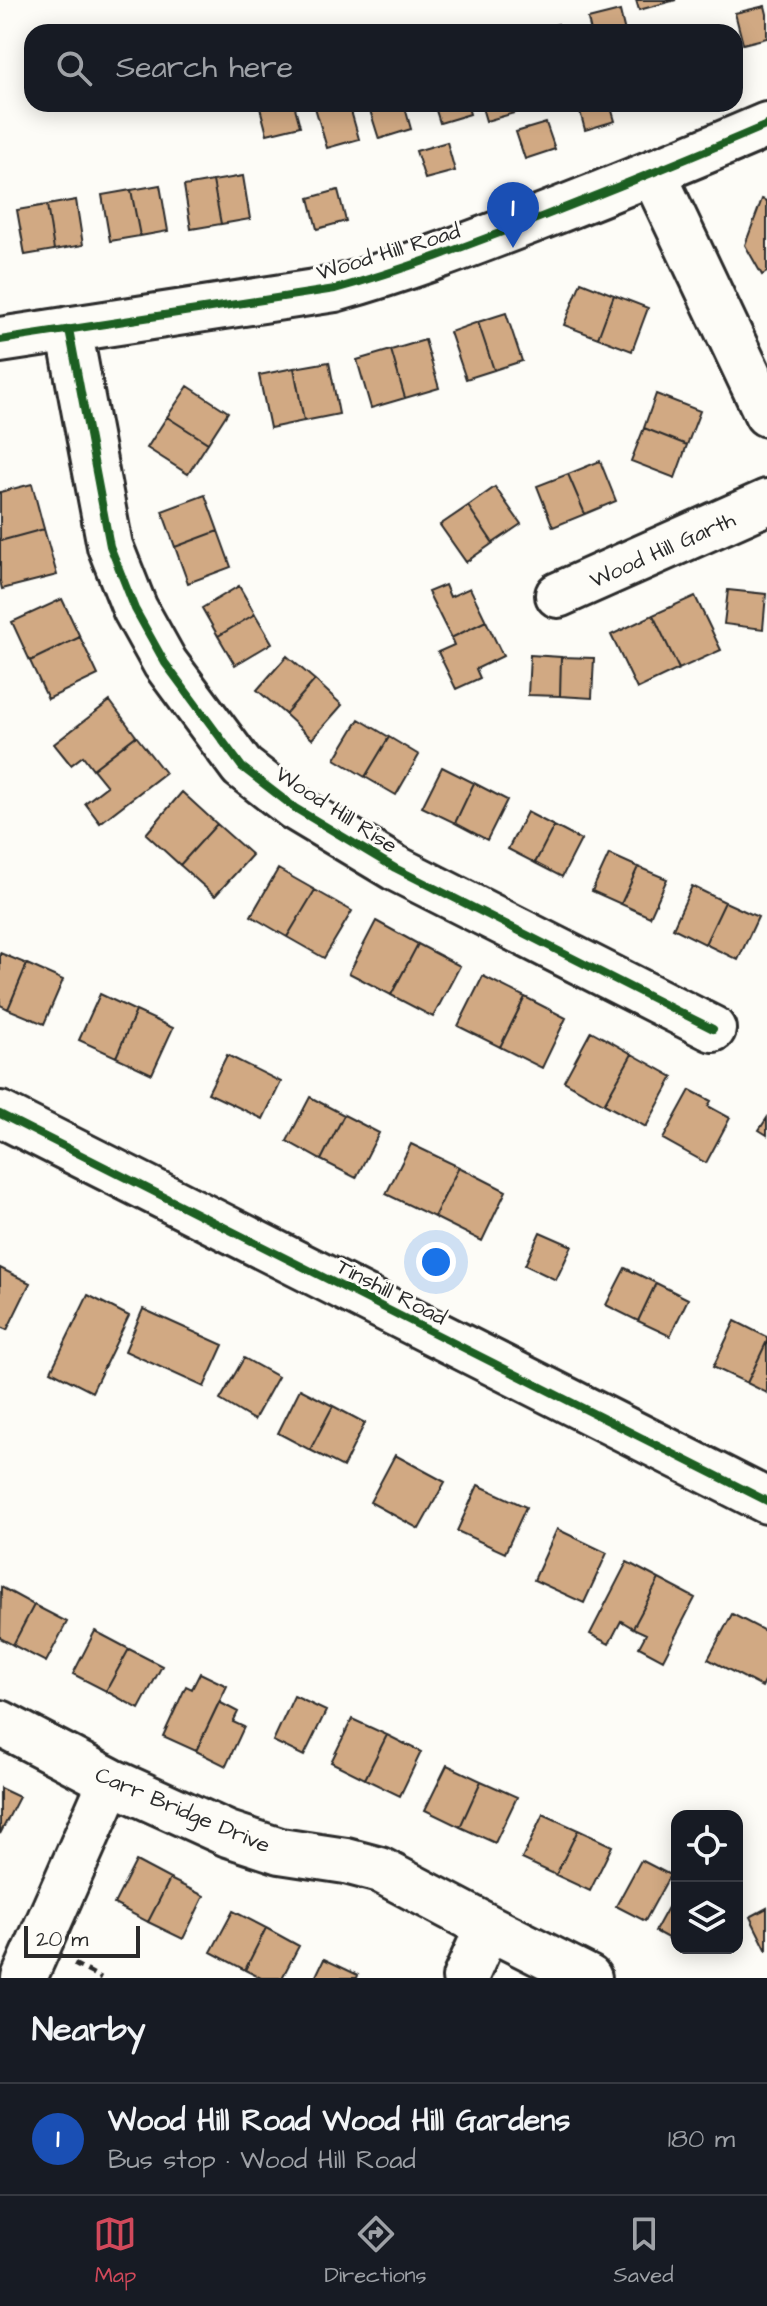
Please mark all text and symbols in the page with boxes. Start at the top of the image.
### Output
search box [24,24,743,112]
icon: search [52,46,96,90]
text: Search here [116,47,293,89]
pin: 1 [487,182,539,248]
street label: Wood Hill Road [313,216,464,289]
street label: Wood Hill Garth [585,504,740,596]
street label: Wood Hill Rise [269,759,403,861]
your location [416,1242,456,1282]
street label: Tinshill Road [331,1251,452,1333]
street label: Carr Bridge Drive [90,1760,275,1862]
map controls [671,1810,743,1954]
button: locate [671,1810,743,1882]
button: layers [671,1882,743,1954]
scale bar [24,1922,140,1958]
text: 20 m [36,1924,88,1955]
text: Nearby [32,2006,146,2054]
text: Wood Hill Road Wood Hill Gardens [108,2100,570,2142]
text: 1 [56,2121,60,2157]
text: 180 m [668,2121,735,2157]
text: Bus stop · Wood Hill Road [108,2142,416,2178]
tab: Map [93,2212,137,2291]
tab: Directions [324,2212,427,2291]
tab: Saved [614,2212,674,2291]

